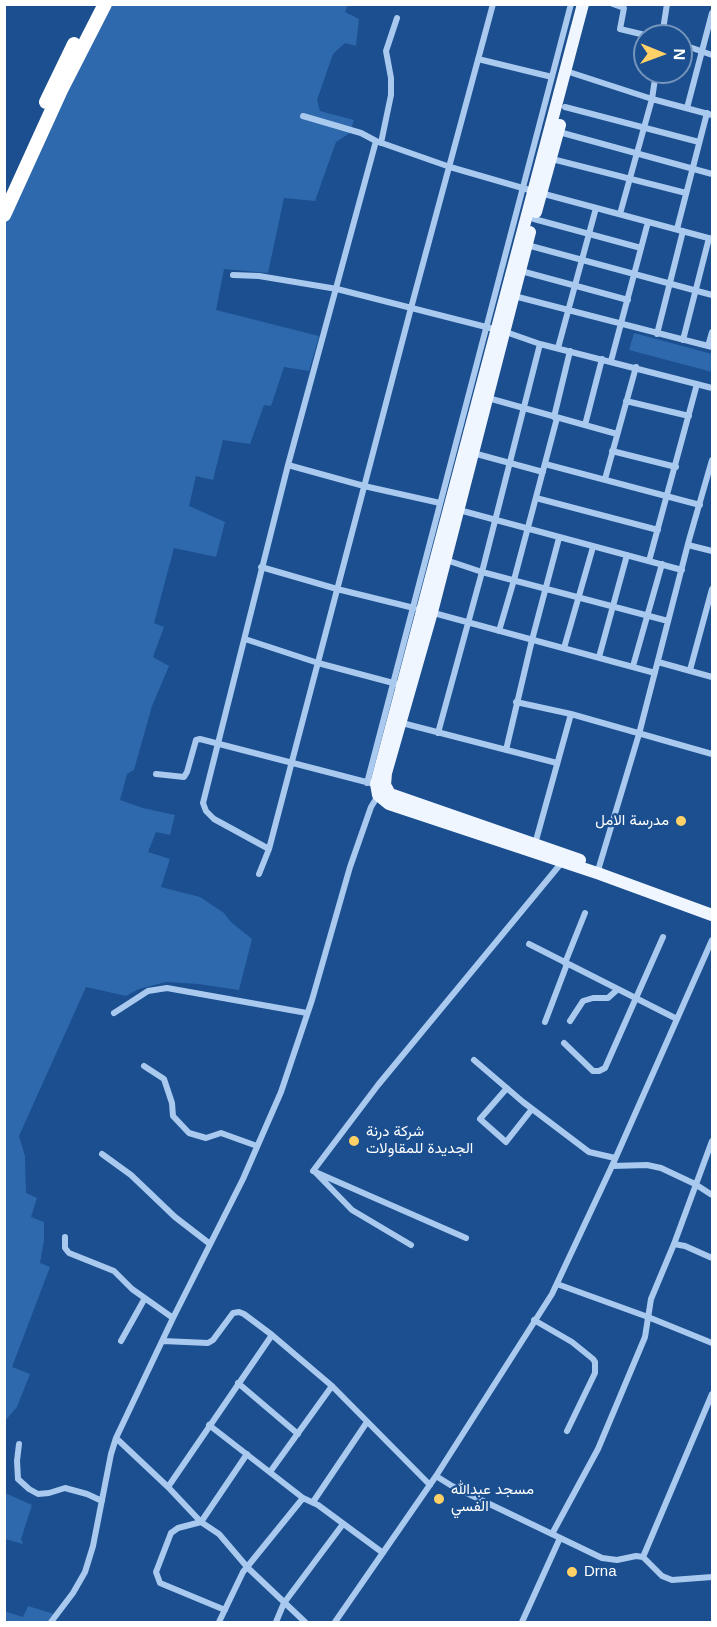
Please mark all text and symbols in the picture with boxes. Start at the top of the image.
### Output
north arrow [633,24,693,84]
text: N [671,48,688,60]
place label: مدرسة الامل [595,812,669,830]
marker: مدرسة الامل [674,814,688,828]
place label: شركة درنة الجديدة للمقاولات [366,1123,473,1158]
marker: شركة درنة الجديدة للمقاولات [347,1134,361,1148]
place label: مسجد عبدالله الفسي [451,1481,534,1516]
marker: مسجد عبدالله الفسي [432,1492,446,1506]
place label: Drna [584,1563,617,1581]
marker: Drna [565,1565,579,1579]

